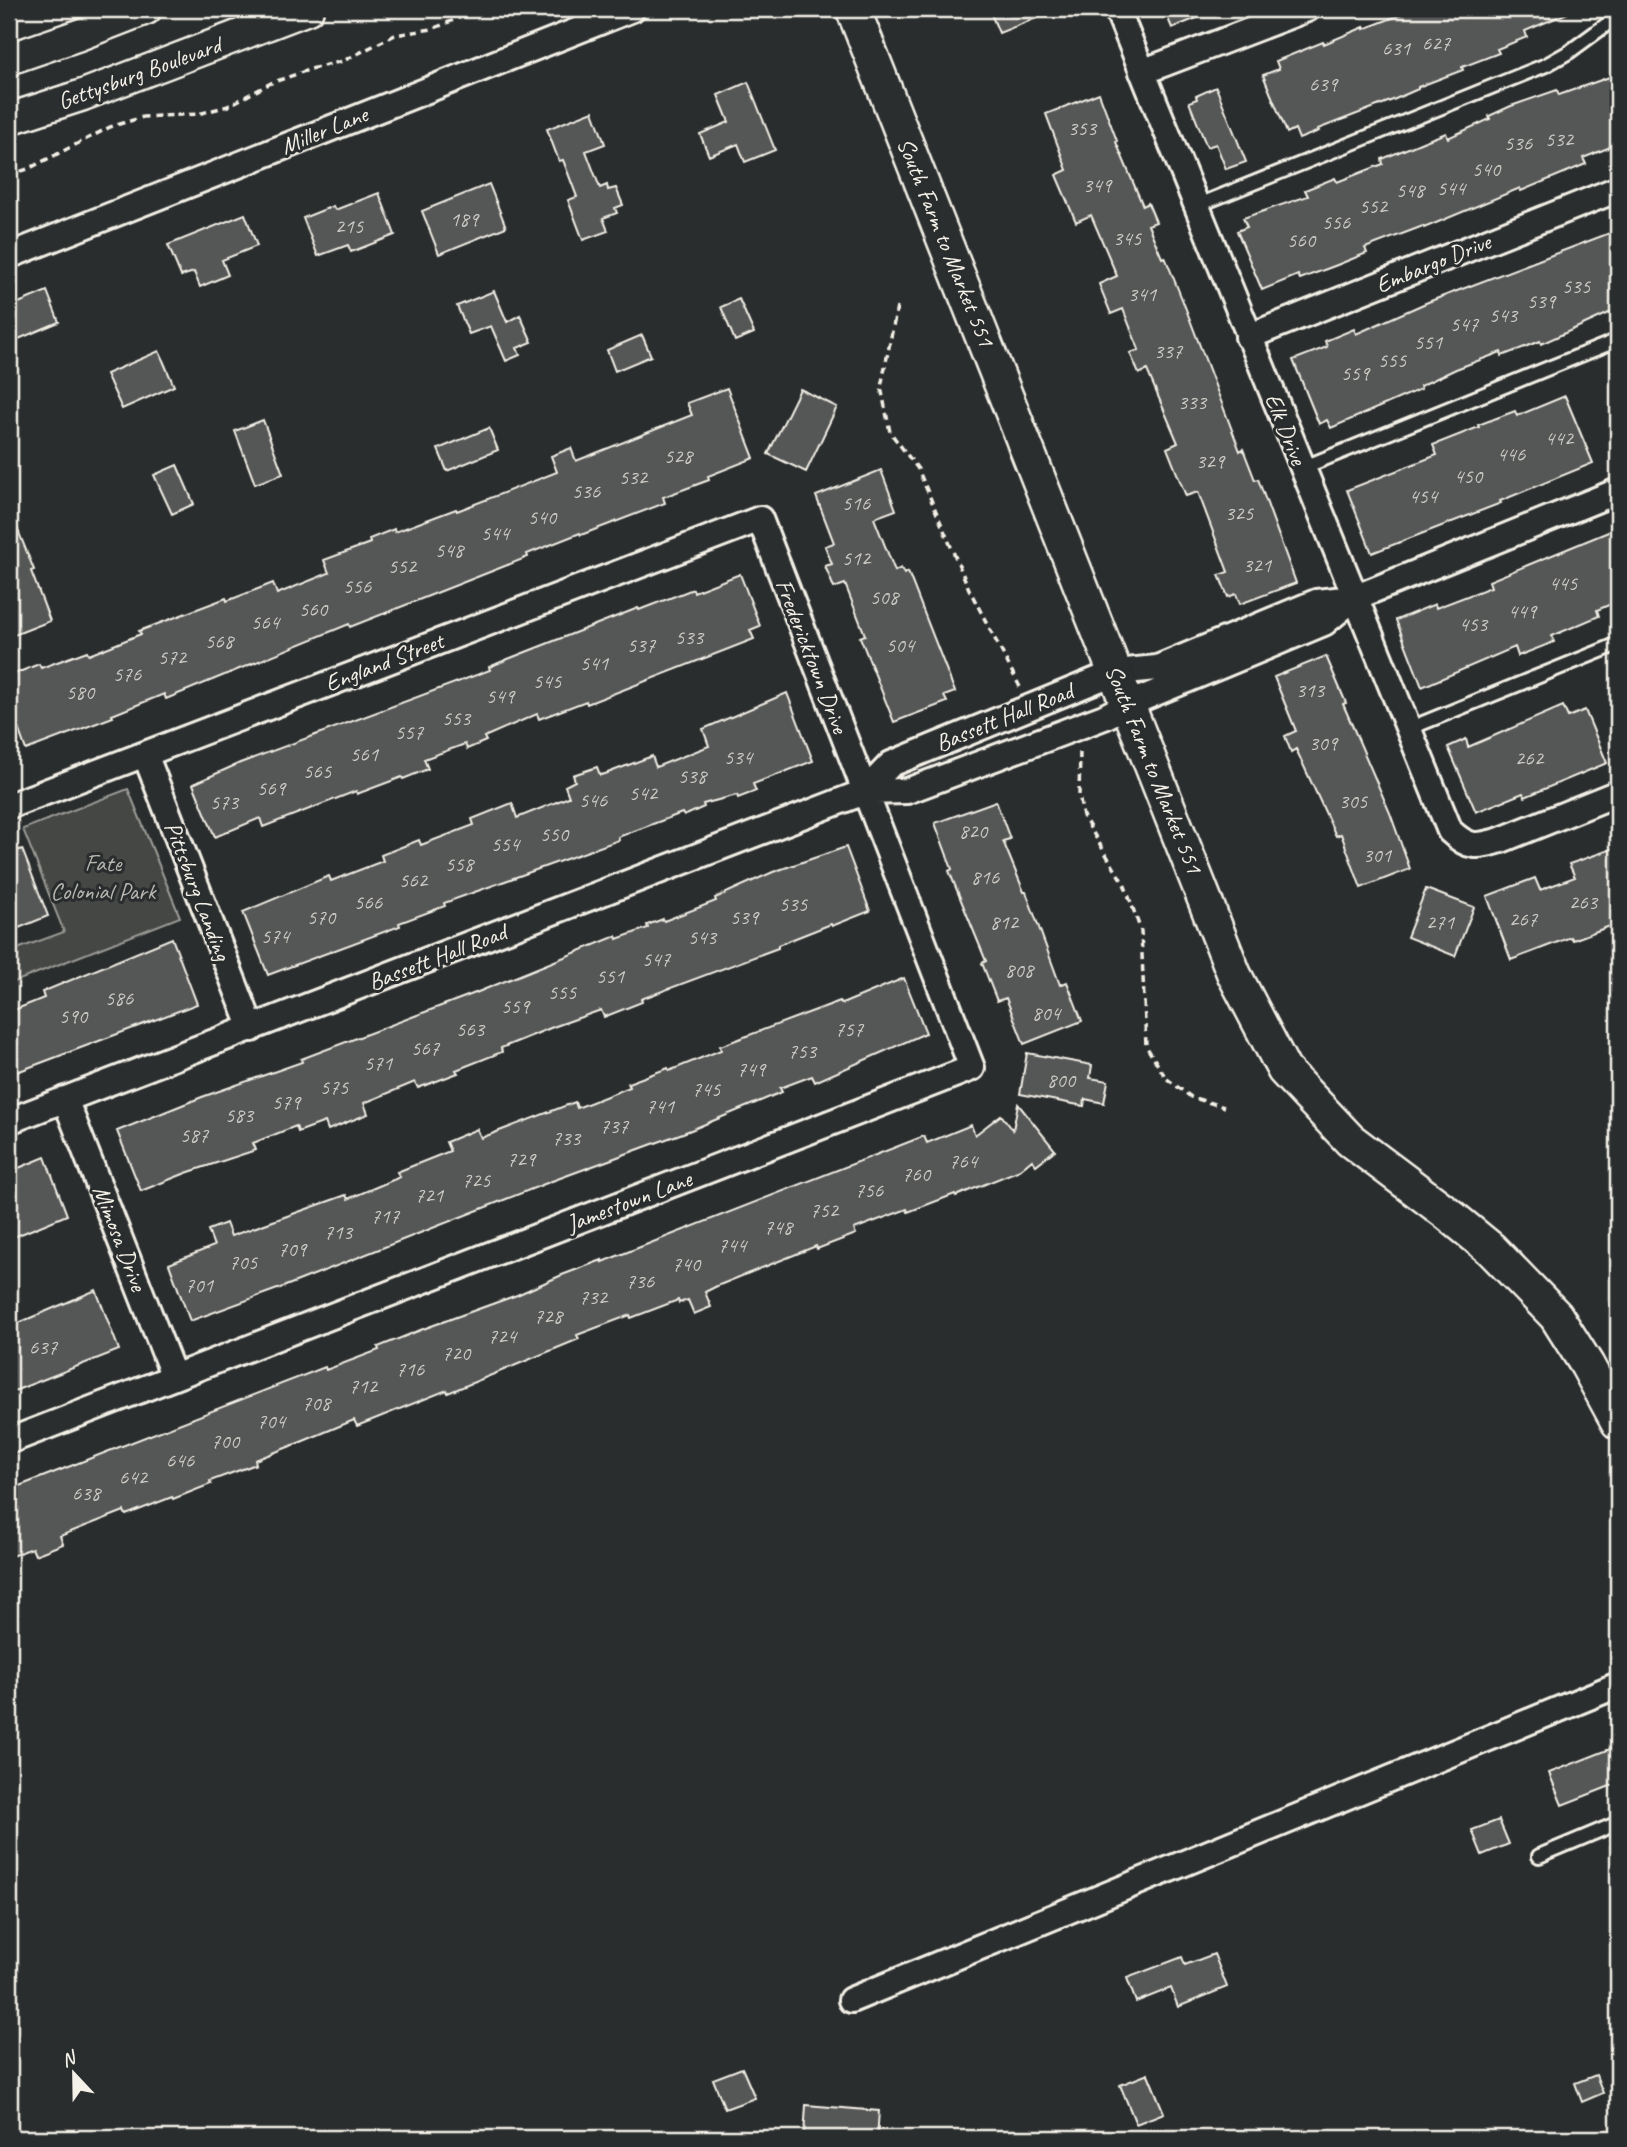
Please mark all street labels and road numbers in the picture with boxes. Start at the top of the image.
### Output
street label: Gettysburg Boulevard [53,28,228,116]
street label: Miller Lane [276,98,374,161]
street label: South Farm to Market 551 [890,133,1002,352]
street label: Embargo Drive [1371,226,1497,300]
street label: Elk Drive [1258,389,1315,471]
street label: Fredericktown Drive [769,575,856,739]
street label: England Street [321,625,449,698]
street label: South Farm to Market 551 [1098,660,1210,879]
street label: Bassett Hall Road [931,674,1080,758]
street label: Pittsburg Landing [158,817,239,966]
street label: Bassett Hall Road [364,916,514,997]
street label: Jamestown Lane [561,1163,698,1239]
street label: Mimosa Drive [86,1181,155,1297]

